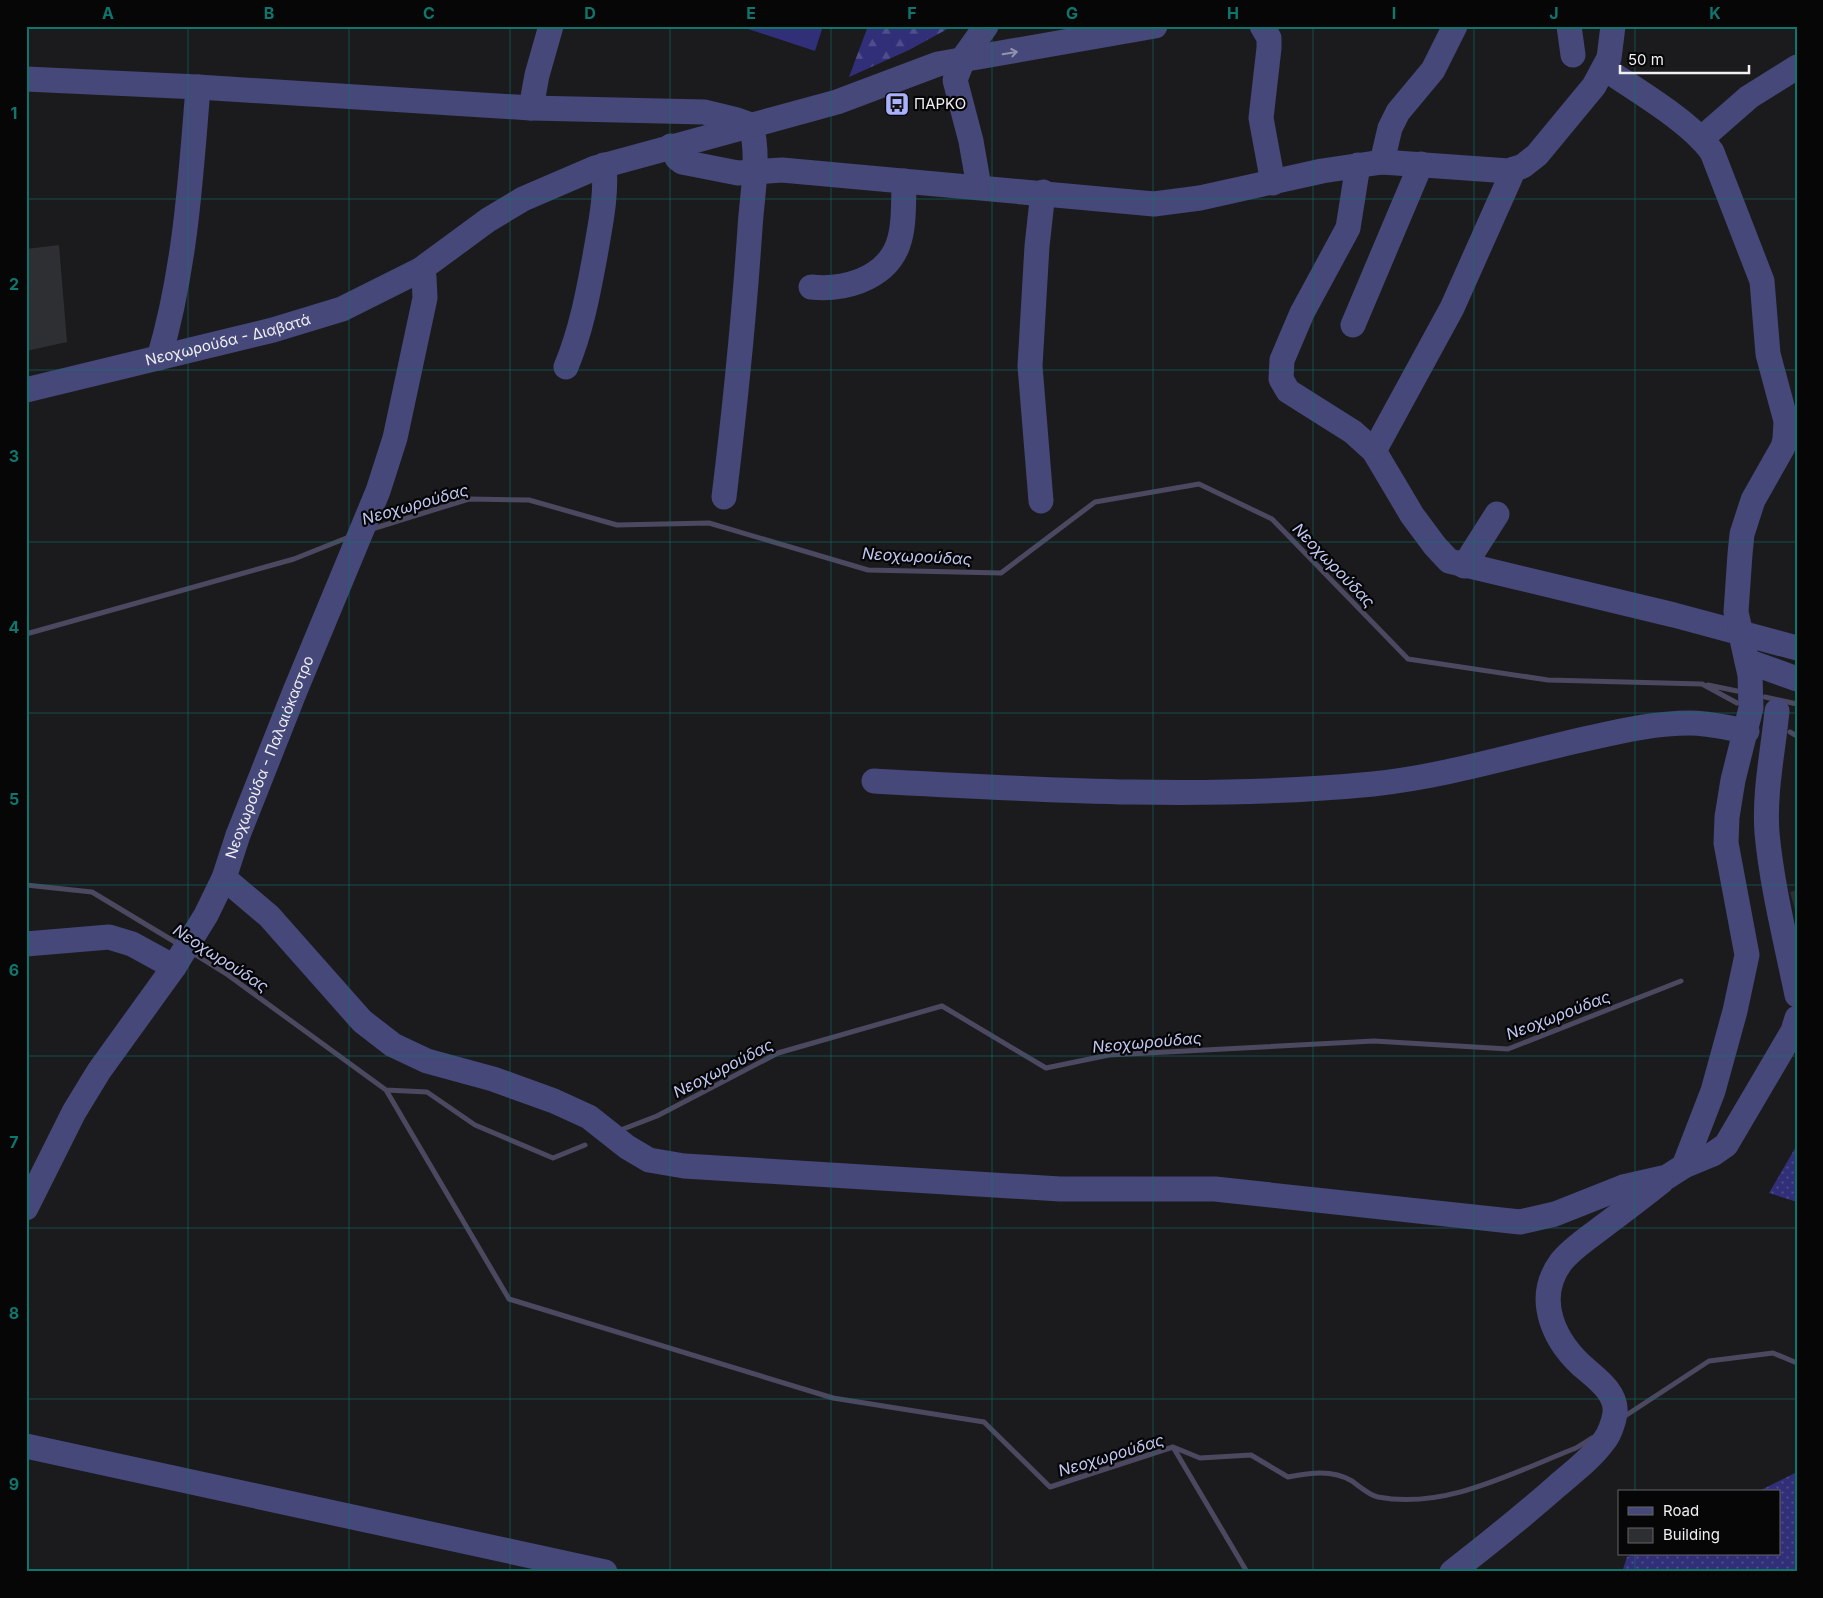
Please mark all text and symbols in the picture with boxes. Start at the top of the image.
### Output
text: A [102,3,114,23]
text: B [264,3,274,23]
text: C [423,3,435,23]
text: D [584,3,596,23]
text: E [746,3,756,23]
text: F [907,3,917,23]
text: G [1066,3,1078,23]
text: H [1227,3,1239,23]
text: I [1392,3,1396,23]
text: J [1549,3,1559,23]
text: K [1709,3,1721,23]
scale bar [1620,42,1749,74]
one-way arrow [1002,48,1018,58]
text: 50 m [1628,50,1664,69]
bus stop icon: ΠΑΡΚΟ [884,91,910,117]
place label: ΠΑΡΚΟ [914,94,966,113]
text: 1 [11,103,17,123]
text: 2 [9,274,19,294]
street label: Νεοχωρούδα - Διαβατά [143,309,313,370]
text: 3 [9,446,19,466]
water label: Νεοχωρούδας [359,479,471,529]
water label: Νεοχωρούδας [1289,519,1379,611]
water label: Νεοχωρούδας [862,543,972,569]
text: 4 [9,617,20,637]
street label: Νεοχωρούδα - Παλαιόκαστρο [221,653,318,861]
text: 5 [9,789,19,809]
water label: Νεοχωρούδας [169,920,273,996]
text: 6 [9,960,19,980]
water label: Νεοχωρούδας [1503,986,1613,1044]
water label: Νεοχωρούδας [1091,1027,1203,1057]
water label: Νεοχωρούδας [670,1034,776,1102]
text: 7 [9,1132,19,1152]
text: 8 [9,1303,19,1323]
water label: Νεοχωρούδας [1056,1429,1166,1481]
text: 9 [9,1474,19,1494]
legend [1618,1490,1780,1556]
text: Road [1663,1501,1699,1520]
text: Building [1663,1525,1720,1544]

